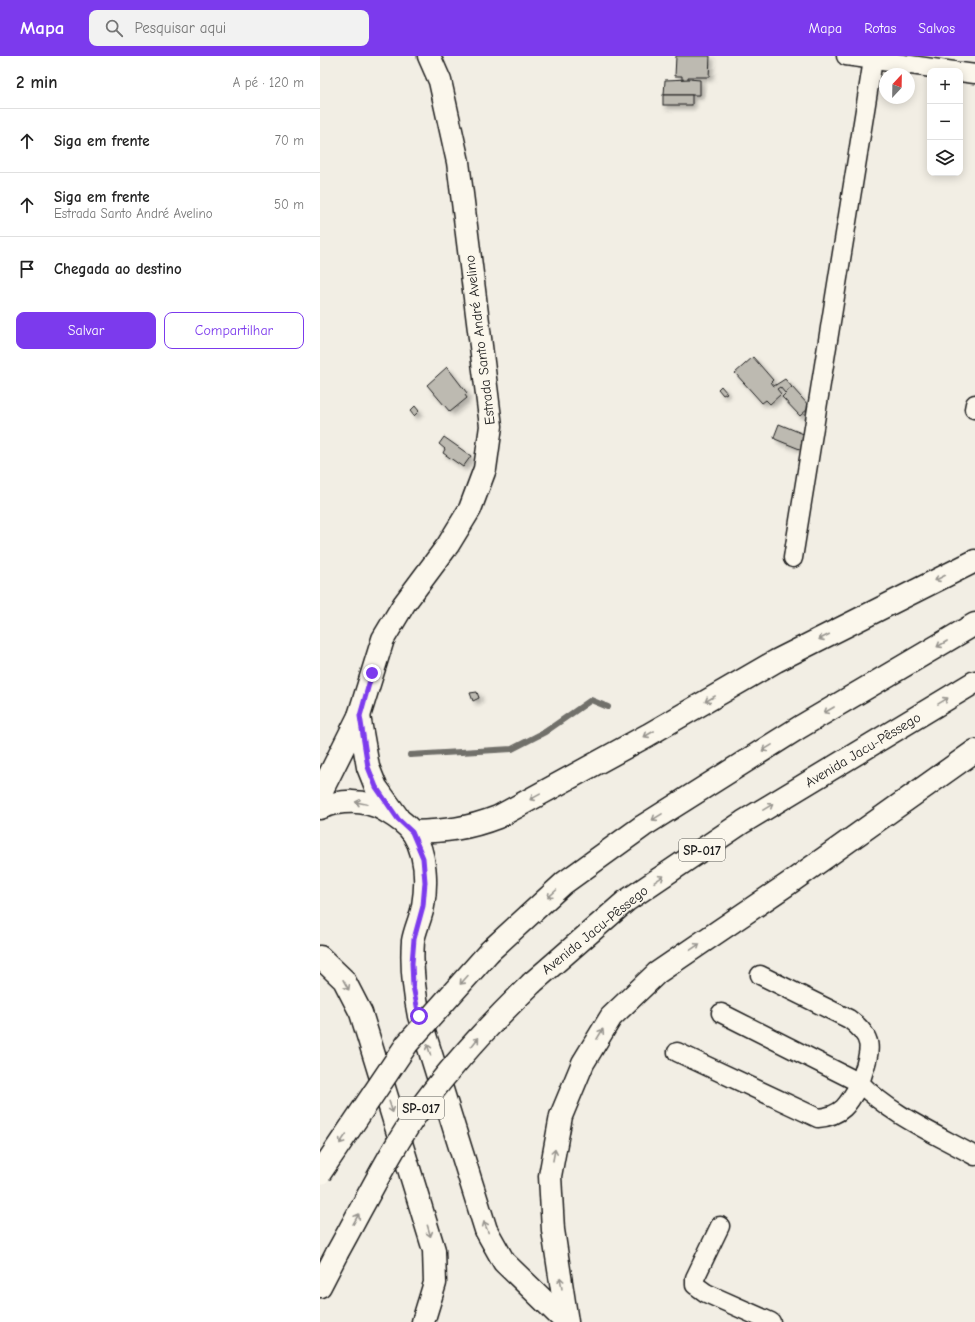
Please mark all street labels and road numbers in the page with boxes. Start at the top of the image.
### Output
street label: Estrada Santo André Avelino [461,254,499,426]
street label: Avenida Jacu-Pêssego [802,709,924,791]
road number: SP-017 [679,839,725,861]
street label: Avenida Jacu-Pêssego [538,882,652,978]
road number: SP-017 [398,1097,444,1119]

